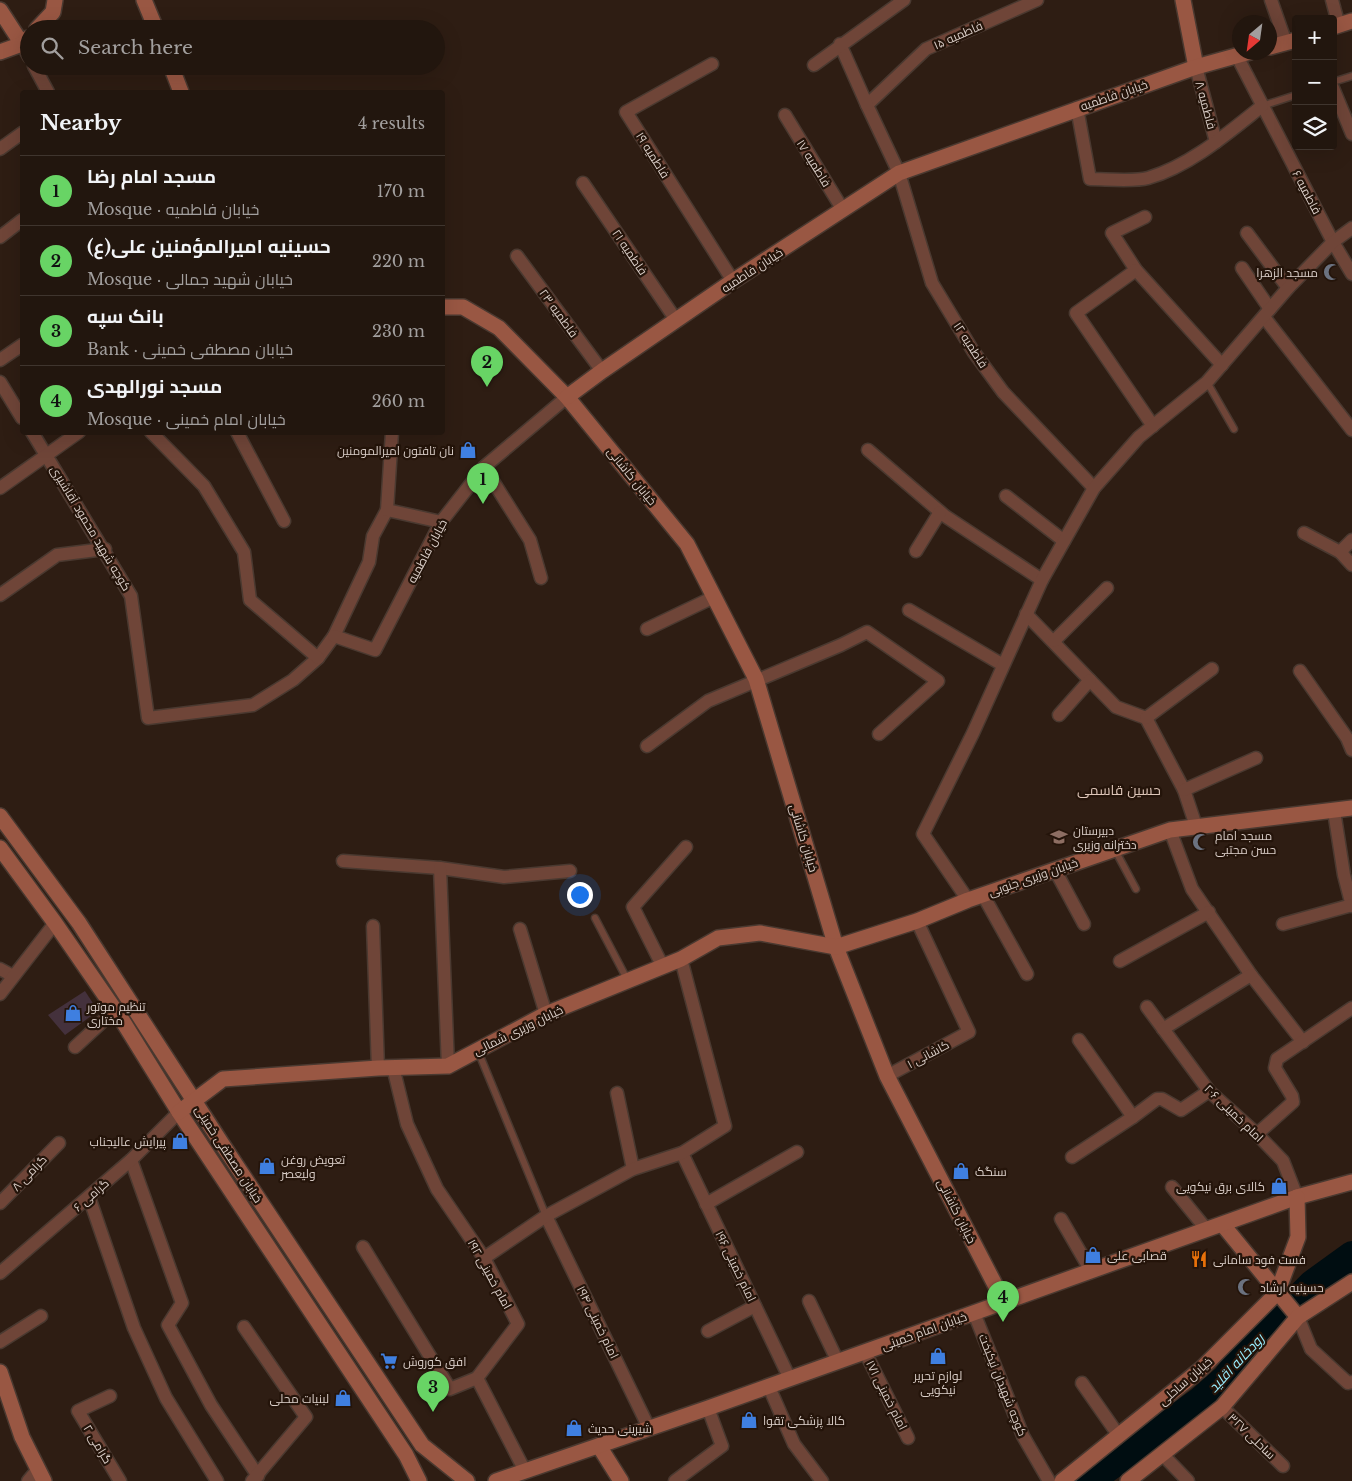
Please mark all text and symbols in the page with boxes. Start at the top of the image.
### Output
north arrow [1232,15,1277,60]
map controls [1292,15,1337,150]
button: + [1292,15,1337,60]
street label: فاطمیه ۱۵ [931,18,985,52]
search box [20,20,445,75]
icon: search [38,34,66,62]
text: Search here [78,36,193,59]
button: − [1292,60,1337,105]
street label: خیابان فاطمیه [1078,76,1150,114]
street label: فاطمیه ۸ [1192,79,1220,131]
button: layers [1292,105,1337,150]
text: Nearby [40,110,121,136]
text: 4 results [358,113,425,133]
street label: فاطمیه ۱۹ [633,129,673,181]
street label: فاطمیه ۱۷ [794,137,834,189]
text: مسجد امام رضا [87,165,216,188]
street label: فاطمیه ۶ [1289,168,1325,216]
text: 1 [53,181,59,201]
text: 170 m [377,181,425,201]
text: Mosque · خیابان فاطمیه [87,199,259,219]
street label: فاطمیه ۲۱ [609,226,651,278]
text: (حسینیه امیرالمؤمنین علی(ع [87,235,331,258]
street label: خیابان فاطمیه [718,245,786,295]
text: 2 [51,251,61,271]
text: 220 m [372,251,425,271]
mosque icon: مسجد الزهرا [1322,262,1342,282]
place label: مسجد الزهرا [1256,265,1318,280]
text: Mosque · خیابان شهید جمالی [87,269,293,289]
street label: فاطمیه ۲۳ [536,286,582,340]
text: بانک سپه [87,305,164,328]
street label: فاطمیه ۱۲ [951,319,991,371]
text: 3 [51,321,61,341]
text: 230 m [372,321,425,341]
text: Bank · خیابان مصطفی خمینی [87,339,293,359]
pin: 2 [471,346,503,387]
text: مسجد نورالهدی [87,375,222,398]
text: 4 [51,391,61,411]
text: 260 m [372,391,425,411]
text: Mosque · خیابان امام خمینی [87,409,286,429]
shop icon: نان تافتون امیرالمومنین [458,440,478,460]
place label: نان تافتون امیرالمومنین [337,443,454,458]
street label: خیابان کاشانی [604,444,660,508]
street label: کوچه شهید محمود آقاشیری [46,463,134,595]
pin: 1 [467,463,499,504]
street label: خیابان فاطمیه [404,516,450,586]
district label: حسین قاسمی [1077,781,1161,799]
street label: خیابان کاشانی [787,802,821,874]
place label: دبیرستان دخترانه وزیری [1073,823,1137,852]
school or university icon: دبیرستان دخترانه وزیری [1049,827,1069,847]
place label: مسجد امام حسن مجتبی [1215,828,1276,857]
mosque icon: مسجد امام حسن مجتبی [1191,832,1211,852]
street label: خیابان وزیری جنوبی [986,855,1080,899]
your location [567,882,593,908]
place label: تنظیم موتور مختاری [86,999,146,1028]
street label: خیابان وزیری شمالی [471,1002,565,1058]
shop icon: تنظیم موتور مختاری [63,1003,83,1023]
street label: کاشانی ۱ [904,1037,952,1071]
street label: امام خمینی ۲۰۶ [1201,1081,1267,1146]
street label: خیابان مصطفی خمینی [192,1103,266,1205]
shop icon: پیرایش عالیجناب [170,1131,190,1151]
place label: پیرایش عالیجناب [90,1134,167,1151]
street label: گرامی ۸ [8,1152,50,1194]
place label: تعویض روغن ولیعصر [280,1152,346,1181]
shop icon: تعویض روغن ولیعصر [257,1156,277,1176]
shop icon: سنگک [951,1161,971,1181]
place label: سنگک [975,1164,1007,1179]
street label: گرامی ۶ [70,1175,112,1215]
street label: خیابان کاشانی [934,1176,980,1246]
shop icon: کالای برق نیکویی [1269,1176,1289,1196]
place label: کالای برق نیکویی [1176,1179,1265,1194]
street label: امام خمینی ۱۹۶ [711,1228,760,1304]
street label: امام خمینی ۱۹۲ [464,1236,515,1312]
shop icon: قصابی علی [1083,1245,1103,1265]
place label: قصابی علی [1107,1248,1167,1263]
restaurant icon: فست فود سامانی [1189,1249,1209,1269]
place label: فست فود سامانی [1213,1252,1306,1267]
mosque icon: حسینیه ارشاد [1236,1277,1256,1297]
place label: حسینیه ارشاد [1260,1280,1324,1295]
pin: 4 [987,1281,1019,1322]
street label: امام خمینی ۱۹۴ [573,1283,622,1361]
street label: خیابان امام خمینی [879,1309,969,1354]
water label: رودخانه اقلید [1204,1329,1269,1396]
street label: کوچه شهیدان نیکبخت [974,1332,1030,1439]
shop icon: لوازم تحریر نیکویی [928,1346,948,1366]
supermarket icon: افق کوروش [379,1351,399,1371]
place label: افق کوروش [403,1354,466,1369]
street label: خیابان ساحلی [1155,1354,1215,1408]
street label: امام خمینی ۱۷۱ [862,1358,911,1433]
place label: لوازم تحریر نیکویی [913,1368,962,1397]
pin: 3 [417,1371,449,1412]
shop icon: لبنیات محلی [333,1388,353,1408]
place label: لبنیات محلی [269,1391,329,1406]
shop icon: کالا پزشکی تقوا [739,1410,759,1430]
street label: ساحلی ۳۲۷ [1225,1410,1279,1462]
place label: کالا پزشکی تقوا [763,1413,845,1430]
shop icon: شیرینی حدیث [564,1418,584,1438]
place label: شیرینی حدیث [588,1421,652,1436]
street label: گرامی ۲ [80,1422,116,1466]

